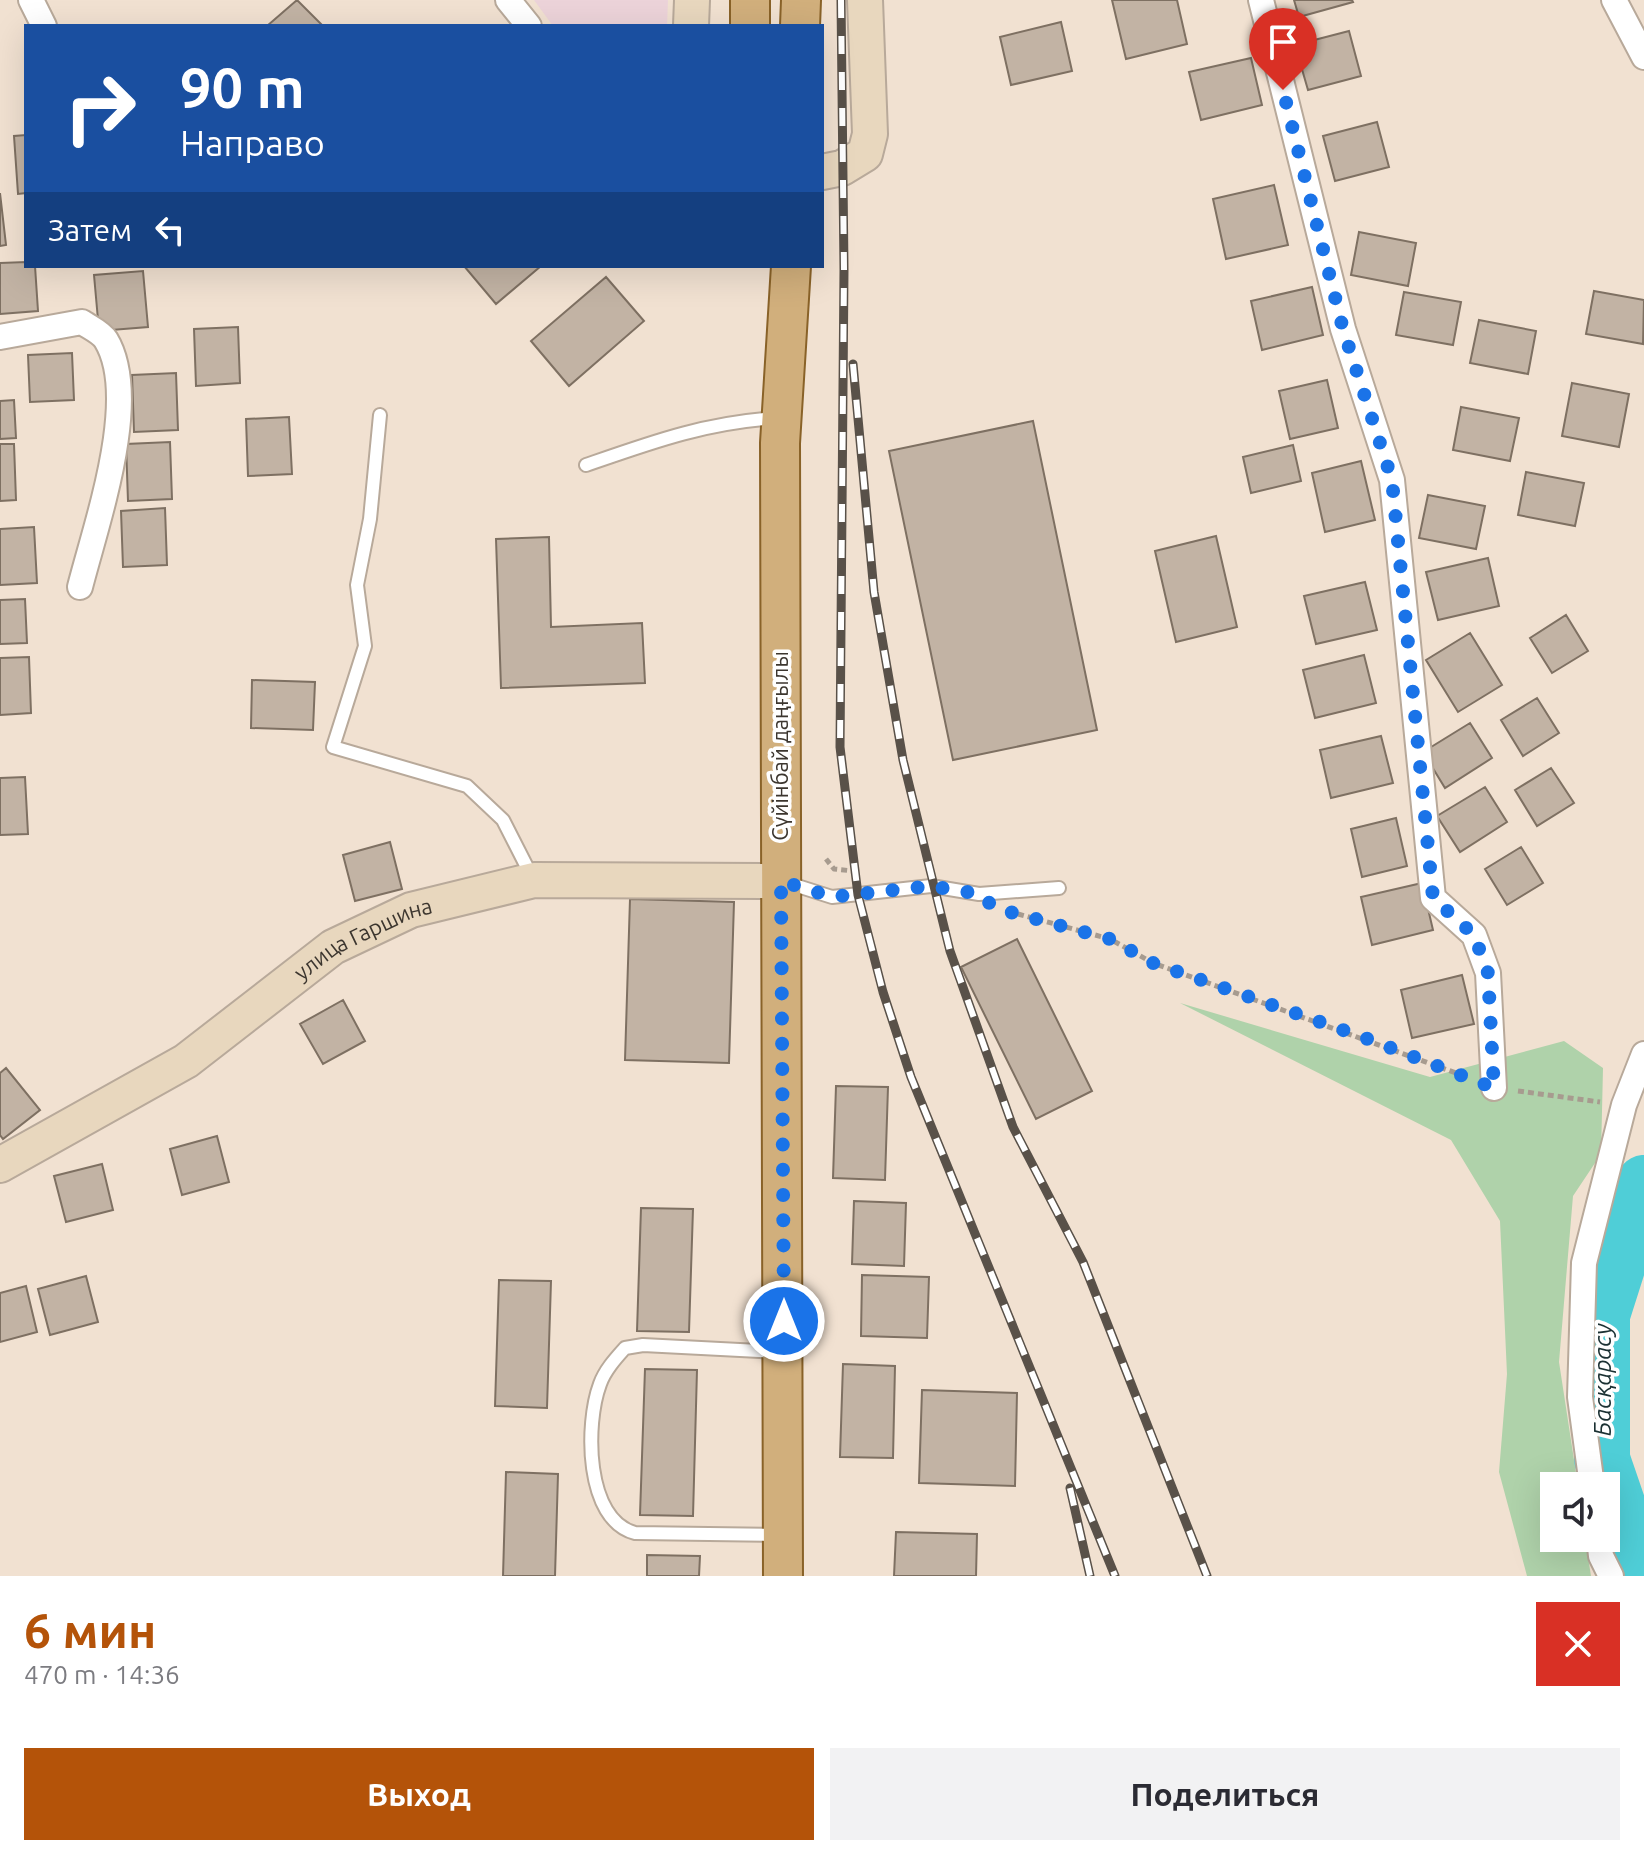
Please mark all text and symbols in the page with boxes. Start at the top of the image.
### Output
pin [1249,8,1317,90]
icon: arrive [1261,20,1305,64]
icon: right [48,56,152,160]
text: 90 m [180,56,305,119]
text: Направо [180,122,325,163]
icon: left [148,208,192,252]
text: Затем [48,213,132,247]
street label: Сүйінбай даңғылы [767,651,792,841]
street label: улица Гаршина [289,892,435,985]
position arrow [742,1279,826,1363]
water label: Басқарасу [1589,1323,1616,1436]
map controls [1540,1472,1620,1552]
button: sound [1540,1472,1620,1552]
button: close [1536,1602,1620,1686]
text: 6 мин [24,1603,156,1657]
text: 470 m · 14:36 [24,1660,180,1689]
button: Выход [24,1748,814,1840]
button: Поделиться [830,1748,1620,1840]

